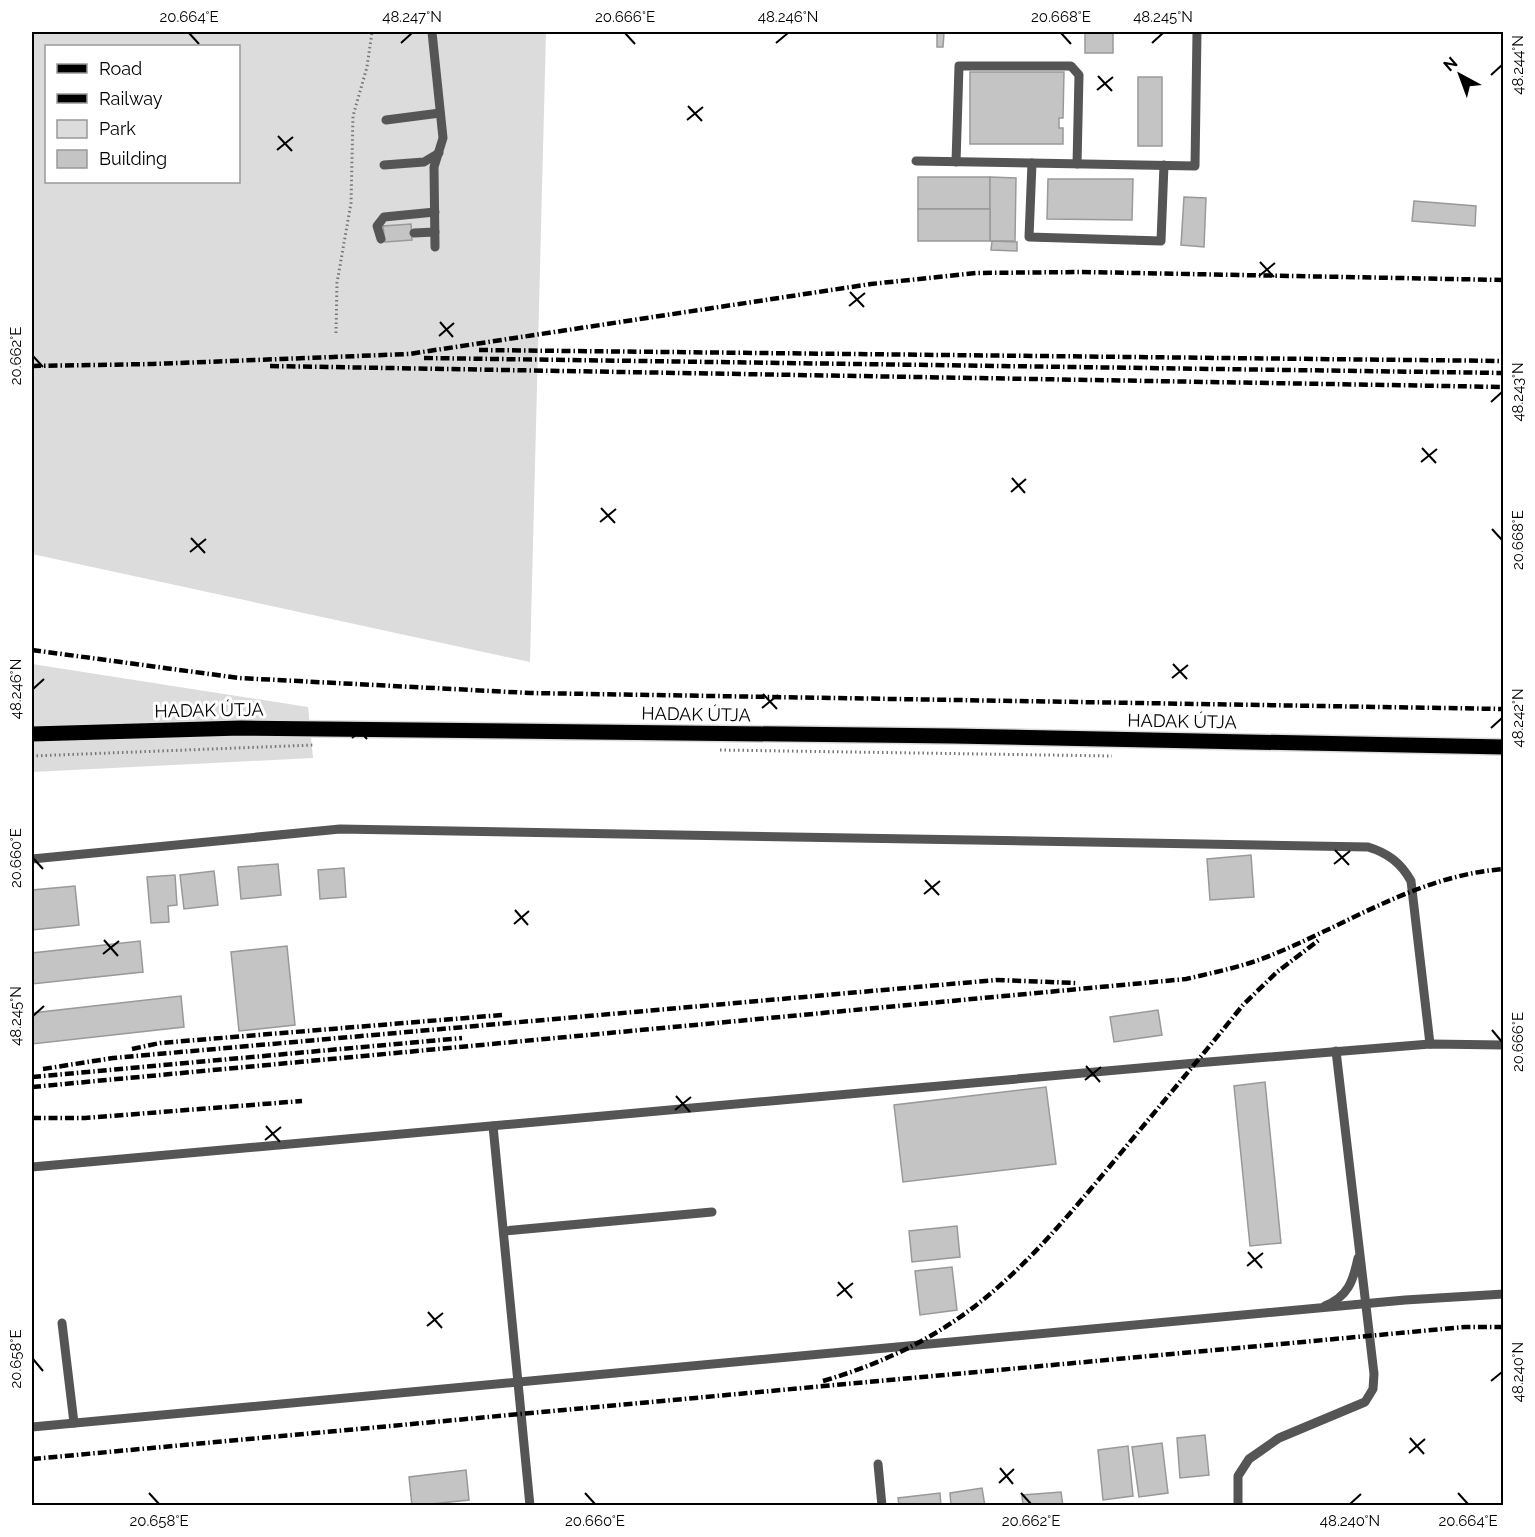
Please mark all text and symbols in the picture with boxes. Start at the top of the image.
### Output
text: 20.664°E [159,8,219,26]
text: 48.247°N [382,8,442,26]
text: 20.666°E [595,8,655,26]
text: 48.246°N [758,8,818,26]
text: 20.668°E [1031,8,1091,26]
text: 48.245°N [1133,8,1193,26]
text: 48.244°N [1509,35,1527,95]
legend [45,45,240,183]
north arrow [1430,45,1490,105]
text: N [1440,53,1461,75]
text: Road [99,58,142,79]
text: Railway [99,88,163,109]
text: Park [99,118,136,139]
text: Building [99,148,167,169]
text: 20.662°E [7,327,25,385]
text: 48.243°N [1509,362,1527,422]
text: 20.668°E [1509,510,1527,570]
text: 48.246°N [7,659,25,719]
text: 48.242°N [1509,688,1527,748]
street label: HADAK ÚTJA [154,698,264,721]
street label: HADAK ÚTJA [641,702,751,725]
street label: HADAK ÚTJA [1127,709,1237,732]
text: 20.660°E [7,828,25,888]
text: 48.245°N [7,986,25,1046]
text: 20.666°E [1509,1012,1527,1072]
text: 20.658°E [7,1329,25,1389]
text: 48.240°N [1509,1342,1527,1402]
text: 20.658°E [129,1512,189,1530]
text: 20.660°E [565,1512,625,1530]
text: 20.662°E [1002,1512,1060,1530]
text: 48.240°N [1320,1512,1380,1530]
text: 20.664°E [1438,1512,1498,1530]

